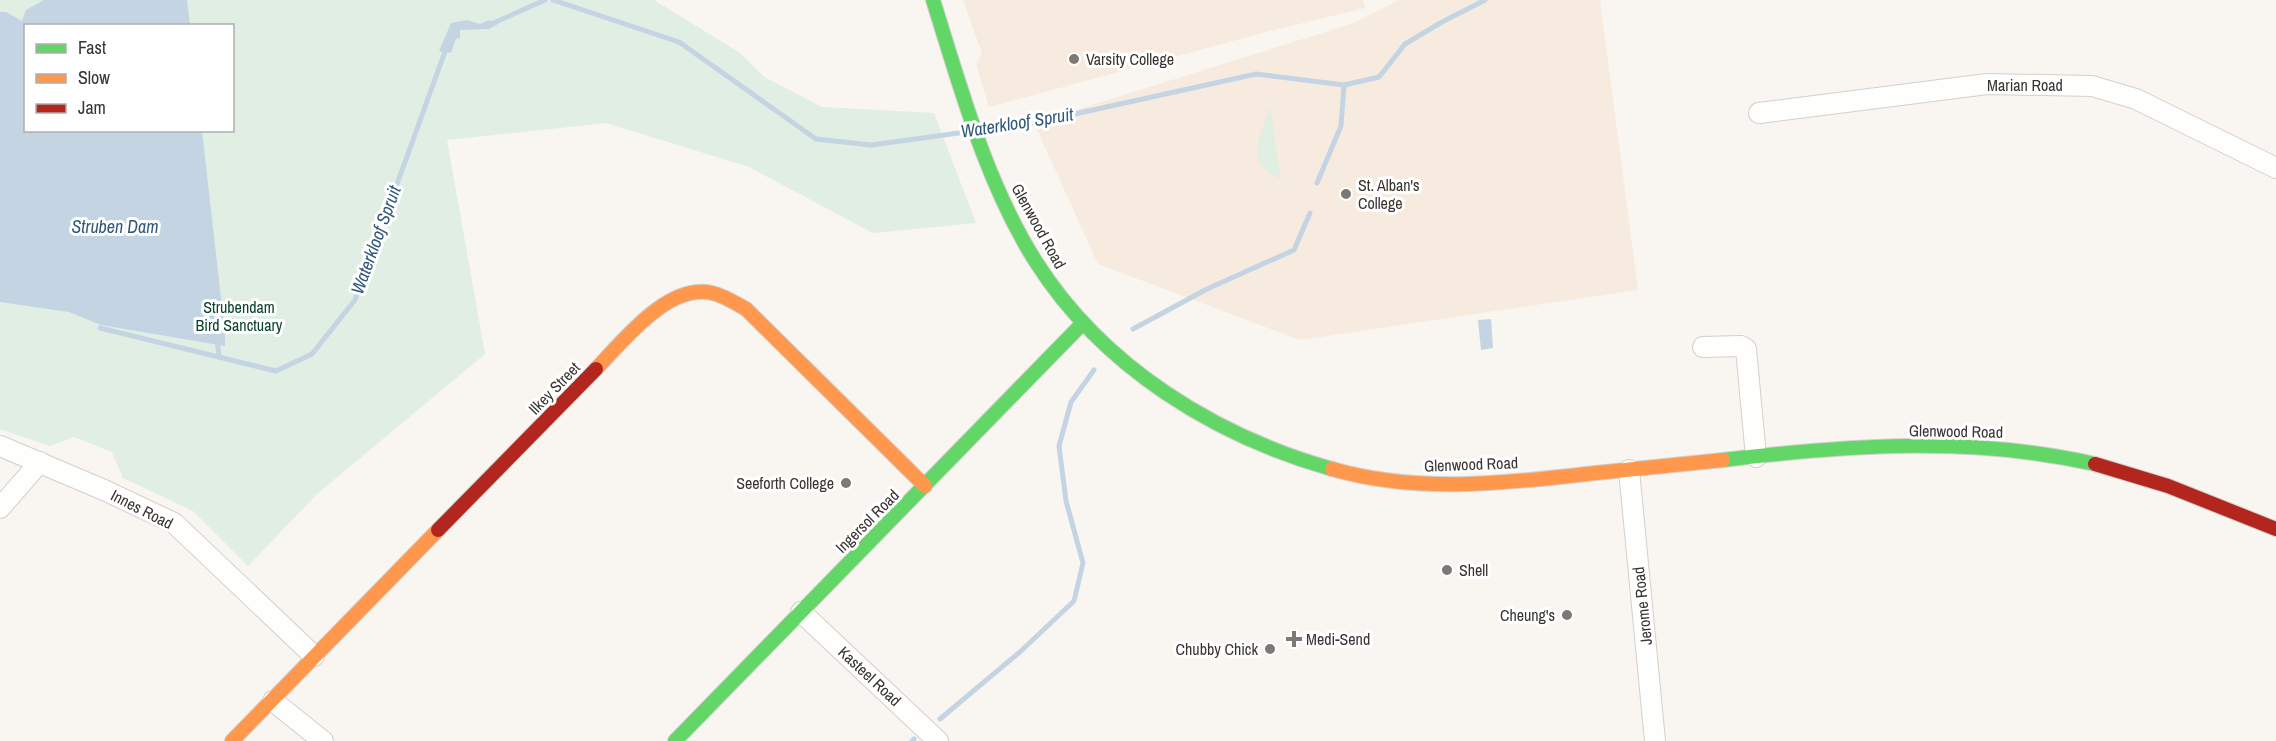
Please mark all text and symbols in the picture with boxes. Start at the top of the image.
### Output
legend [24,24,234,132]
text: Fast [78,35,106,60]
place label: Varsity College [1086,48,1174,70]
marker: Varsity College [1067,52,1081,66]
text: Slow [78,65,110,90]
street label: Marian Road [1987,74,2063,96]
text: Jam [78,95,106,120]
water label: Waterkloof Spruit [959,101,1076,144]
place label: St. Alban's College [1358,174,1420,214]
street label: Glenwood Road [1007,180,1071,272]
water label: Waterkloof Spruit [344,181,407,298]
marker: St. Alban's College [1339,187,1353,201]
water label: Struben Dam [72,214,158,239]
park label: Strubendam Bird Sanctuary [196,296,283,336]
street label: Ilkey Street [523,357,585,419]
street label: Glenwood Road [1909,419,2003,443]
street label: Glenwood Road [1424,451,1518,477]
place label: Seeforth College [736,472,834,494]
marker: Seeforth College [839,476,853,490]
street label: Innes Road [107,484,177,534]
street label: Ingersol Road [830,484,904,558]
place label: Shell [1459,559,1488,581]
marker: Shell [1440,563,1454,577]
street label: Jerome Road [1627,566,1657,646]
place label: Cheung's [1500,604,1555,626]
marker: Cheung's [1560,608,1574,622]
place label: Medi-Send [1306,628,1370,650]
marker: Medi-Send [1287,632,1301,646]
place label: Chubby Chick [1176,638,1258,660]
street label: Kasteel Road [834,641,906,711]
marker: Chubby Chick [1263,642,1277,656]

